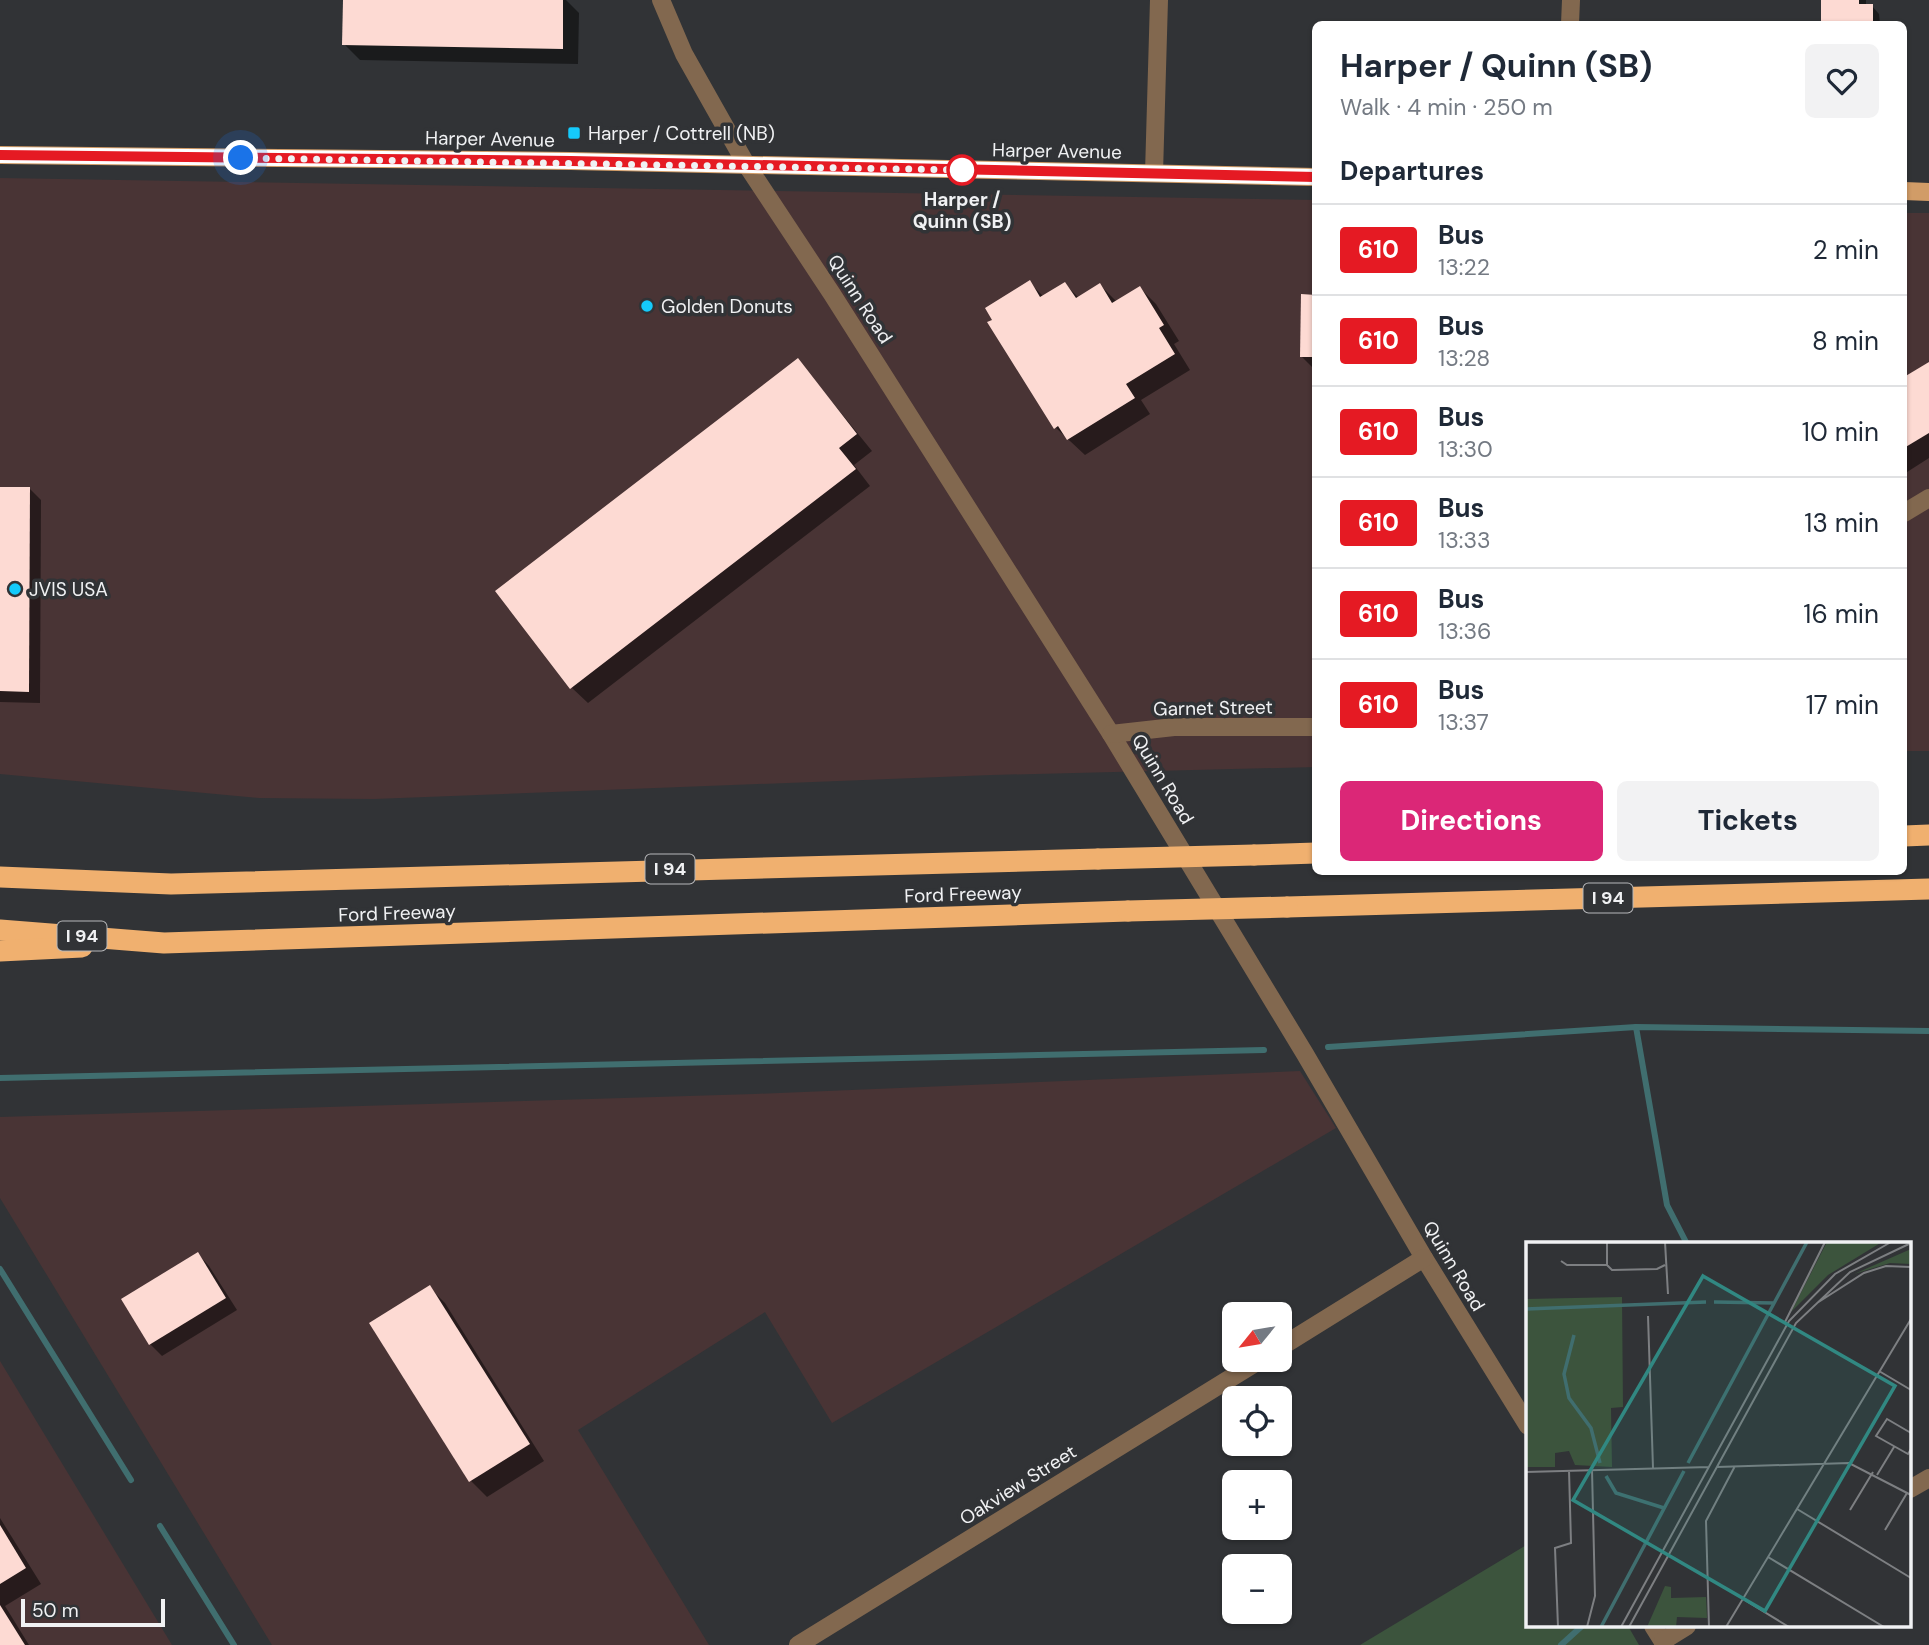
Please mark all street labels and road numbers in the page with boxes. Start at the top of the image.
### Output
street label: Harper Avenue [425,125,555,153]
street label: Harper Avenue [992,137,1122,165]
street label: Quinn Road [822,250,898,348]
street label: Garnet Street [1153,694,1273,722]
street label: Quinn Road [1126,729,1200,829]
road number: I 94 [646,854,694,884]
street label: Ford Freeway [904,879,1023,909]
road number: I 94 [1584,884,1632,912]
street label: Ford Freeway [338,898,457,928]
road number: I 94 [57,922,106,951]
street label: Quinn Road [1417,1216,1491,1316]
street label: Oakview Street [955,1439,1081,1531]

